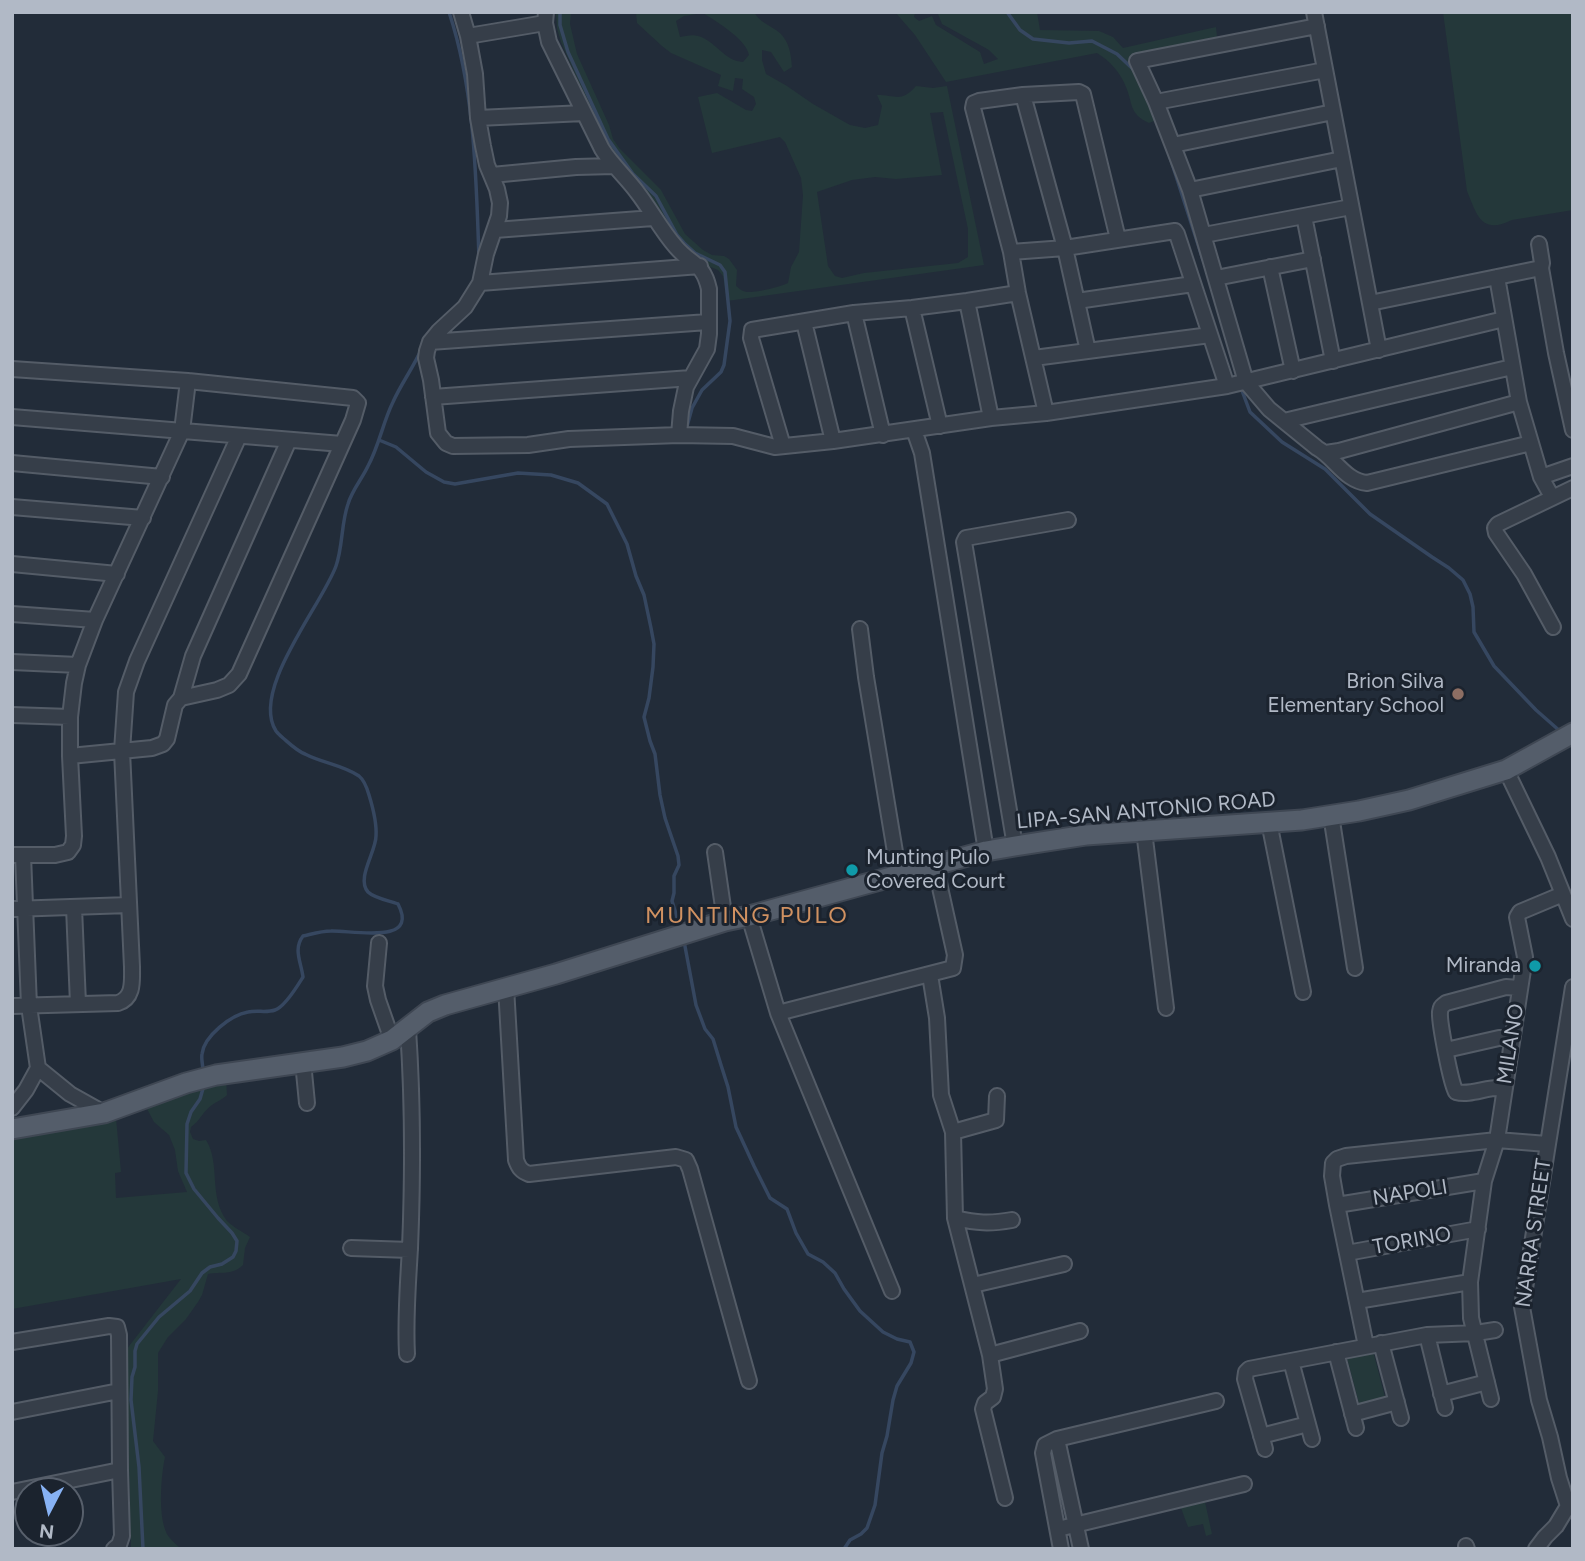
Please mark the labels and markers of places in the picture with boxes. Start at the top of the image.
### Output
place label: Brion Silva Elementary School [1268,669,1444,719]
marker: Brion Silva Elementary School [1450,686,1466,702]
place label: Munting Pulo Covered Court [866,845,1005,895]
marker: Munting Pulo Covered Court [844,862,860,878]
place label: Miranda [1446,953,1521,979]
marker: Miranda [1527,958,1543,974]

